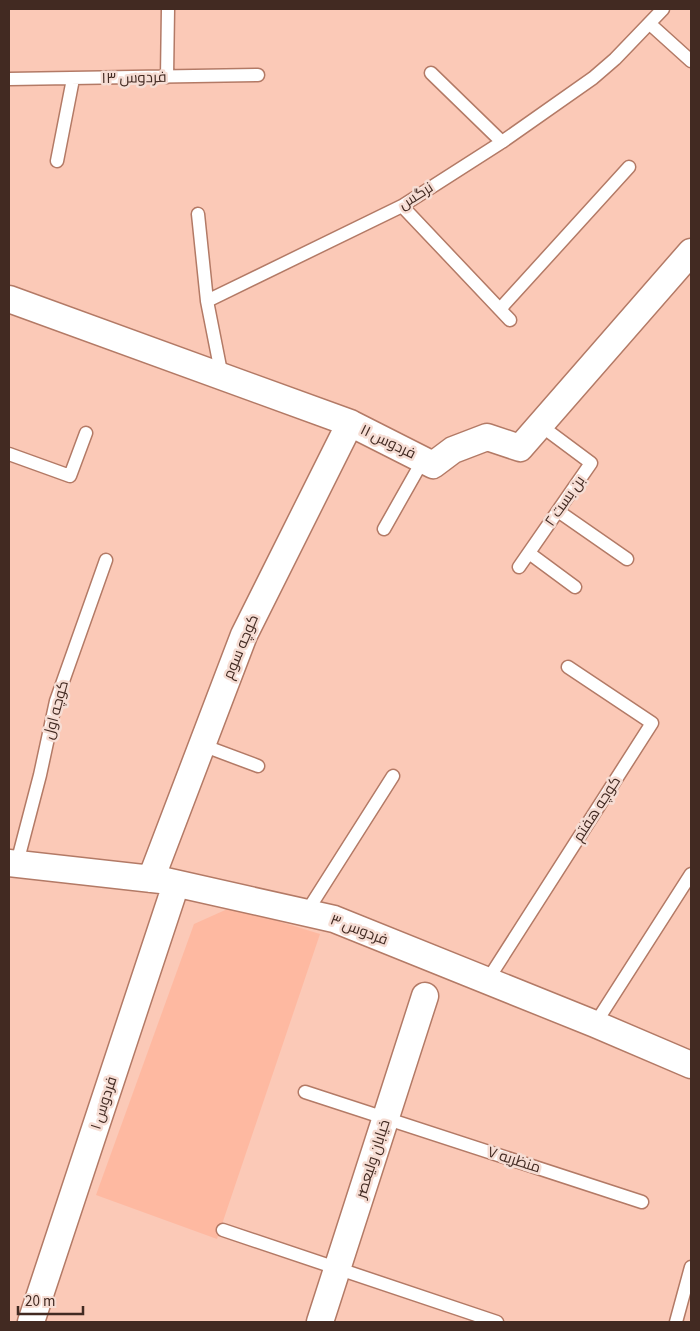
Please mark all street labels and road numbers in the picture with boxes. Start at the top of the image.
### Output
street label: فردوس ۱۳ [101,67,167,89]
street label: نرگس [395,177,437,215]
street label: فردوس ۱۱ [357,420,419,464]
street label: بن بست ۲ [540,471,590,531]
street label: کوچه سوم [218,611,264,683]
street label: کوچه اول [38,678,74,742]
street label: کوچه هفتم [568,772,626,846]
street label: فردوس ۳ [327,909,391,951]
street label: فردوس ۱ [86,1074,122,1132]
street label: خیابان ولیعصر [350,1117,396,1202]
street label: منظریه ۷ [485,1142,543,1178]

